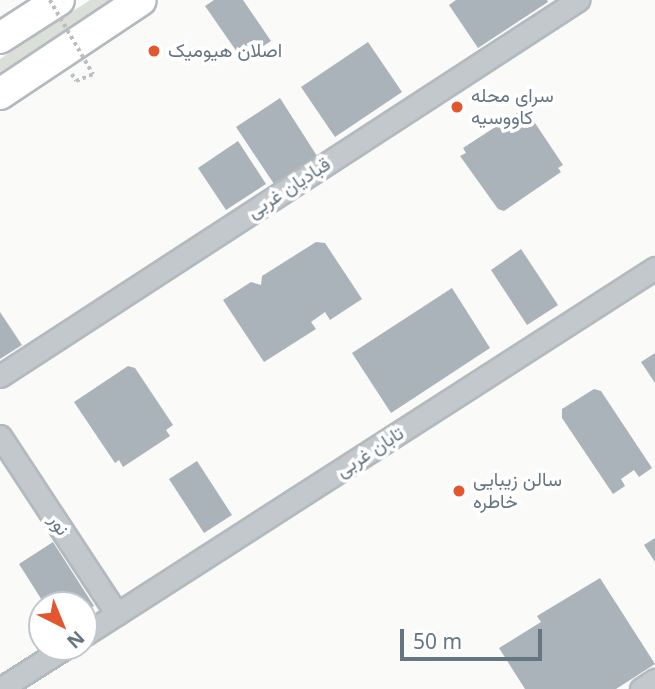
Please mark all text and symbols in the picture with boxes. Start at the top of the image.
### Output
place label: اصلان هیومیک [168,40,282,62]
marker: اصلان هیومیک [146,43,162,59]
place label: سرای محله کاووسیه [471,85,554,129]
marker: سرای محله کاووسیه [449,99,465,115]
street label: قبادیان غربی [243,153,335,223]
street label: تابان غربی [332,422,408,482]
place label: سالن زیبایی خاطره [473,469,562,513]
marker: سالن زیبایی خاطره [451,483,467,499]
street label: نور [44,510,74,540]
north arrow [28,591,98,661]
scale bar [403,616,545,660]
text: N [61,625,90,655]
text: 50 m [413,627,462,655]

